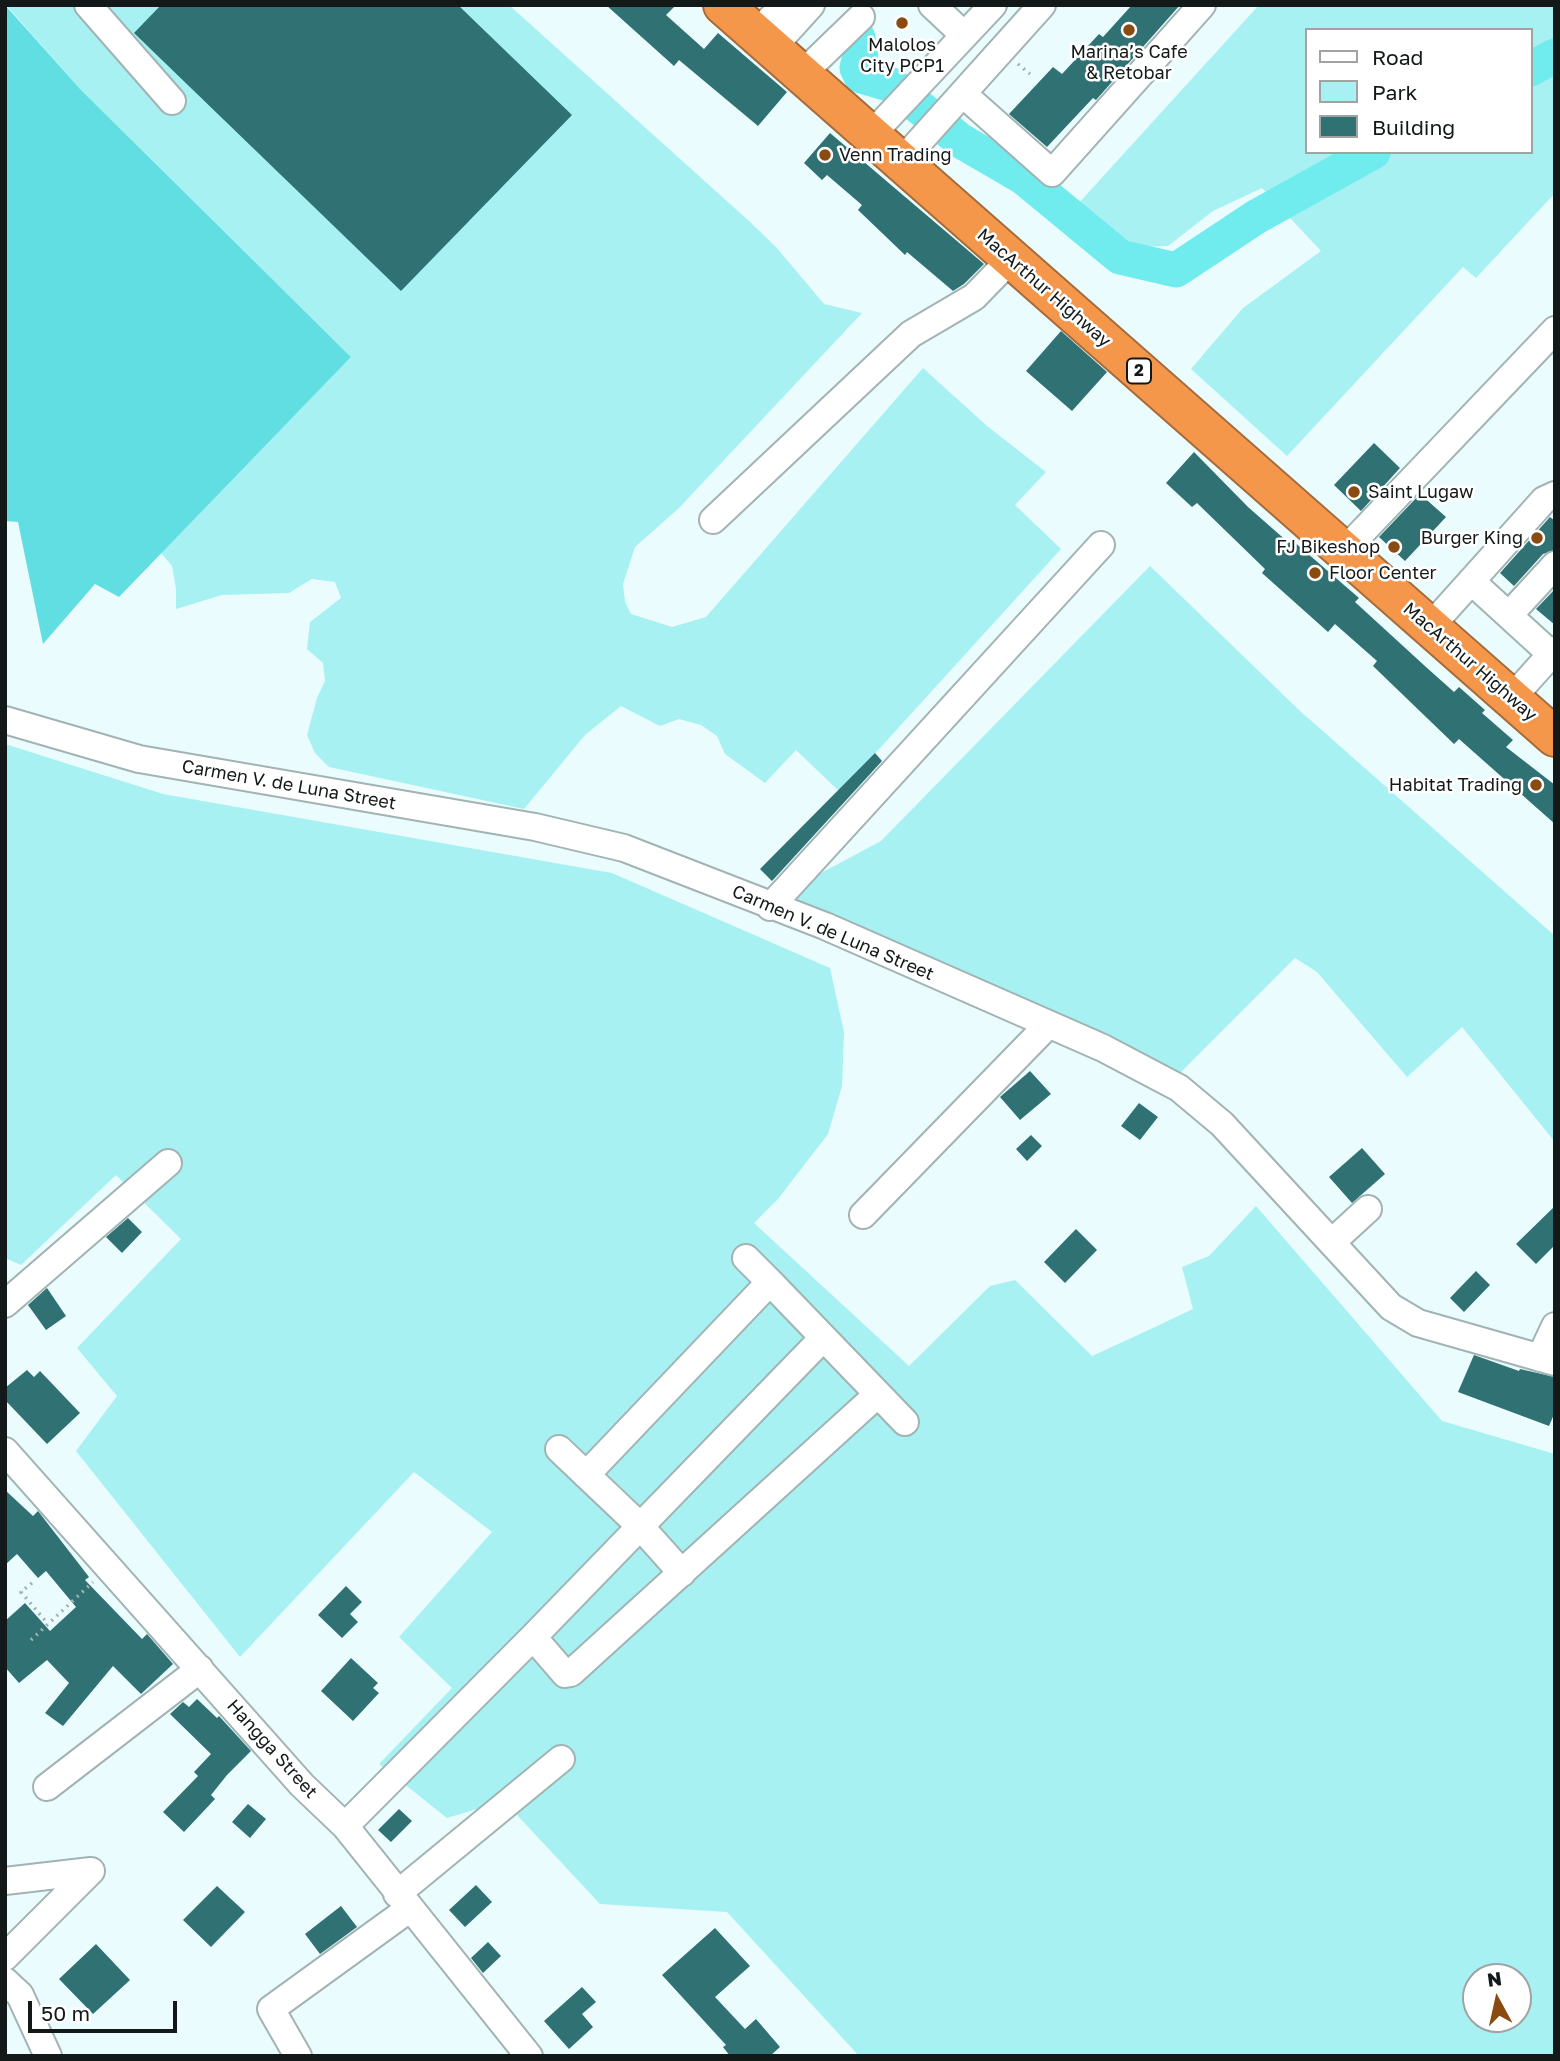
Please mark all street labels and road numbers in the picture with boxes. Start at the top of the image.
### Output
street label: MacArthur Highway [973,224,1115,352]
road number: 2 [1127,358,1151,384]
street label: MacArthur Highway [1399,598,1541,726]
street label: Carmen V. de Luna Street [180,756,398,814]
street label: Carmen V. de Luna Street [729,881,937,985]
street label: Hangga Street [222,1695,322,1803]

